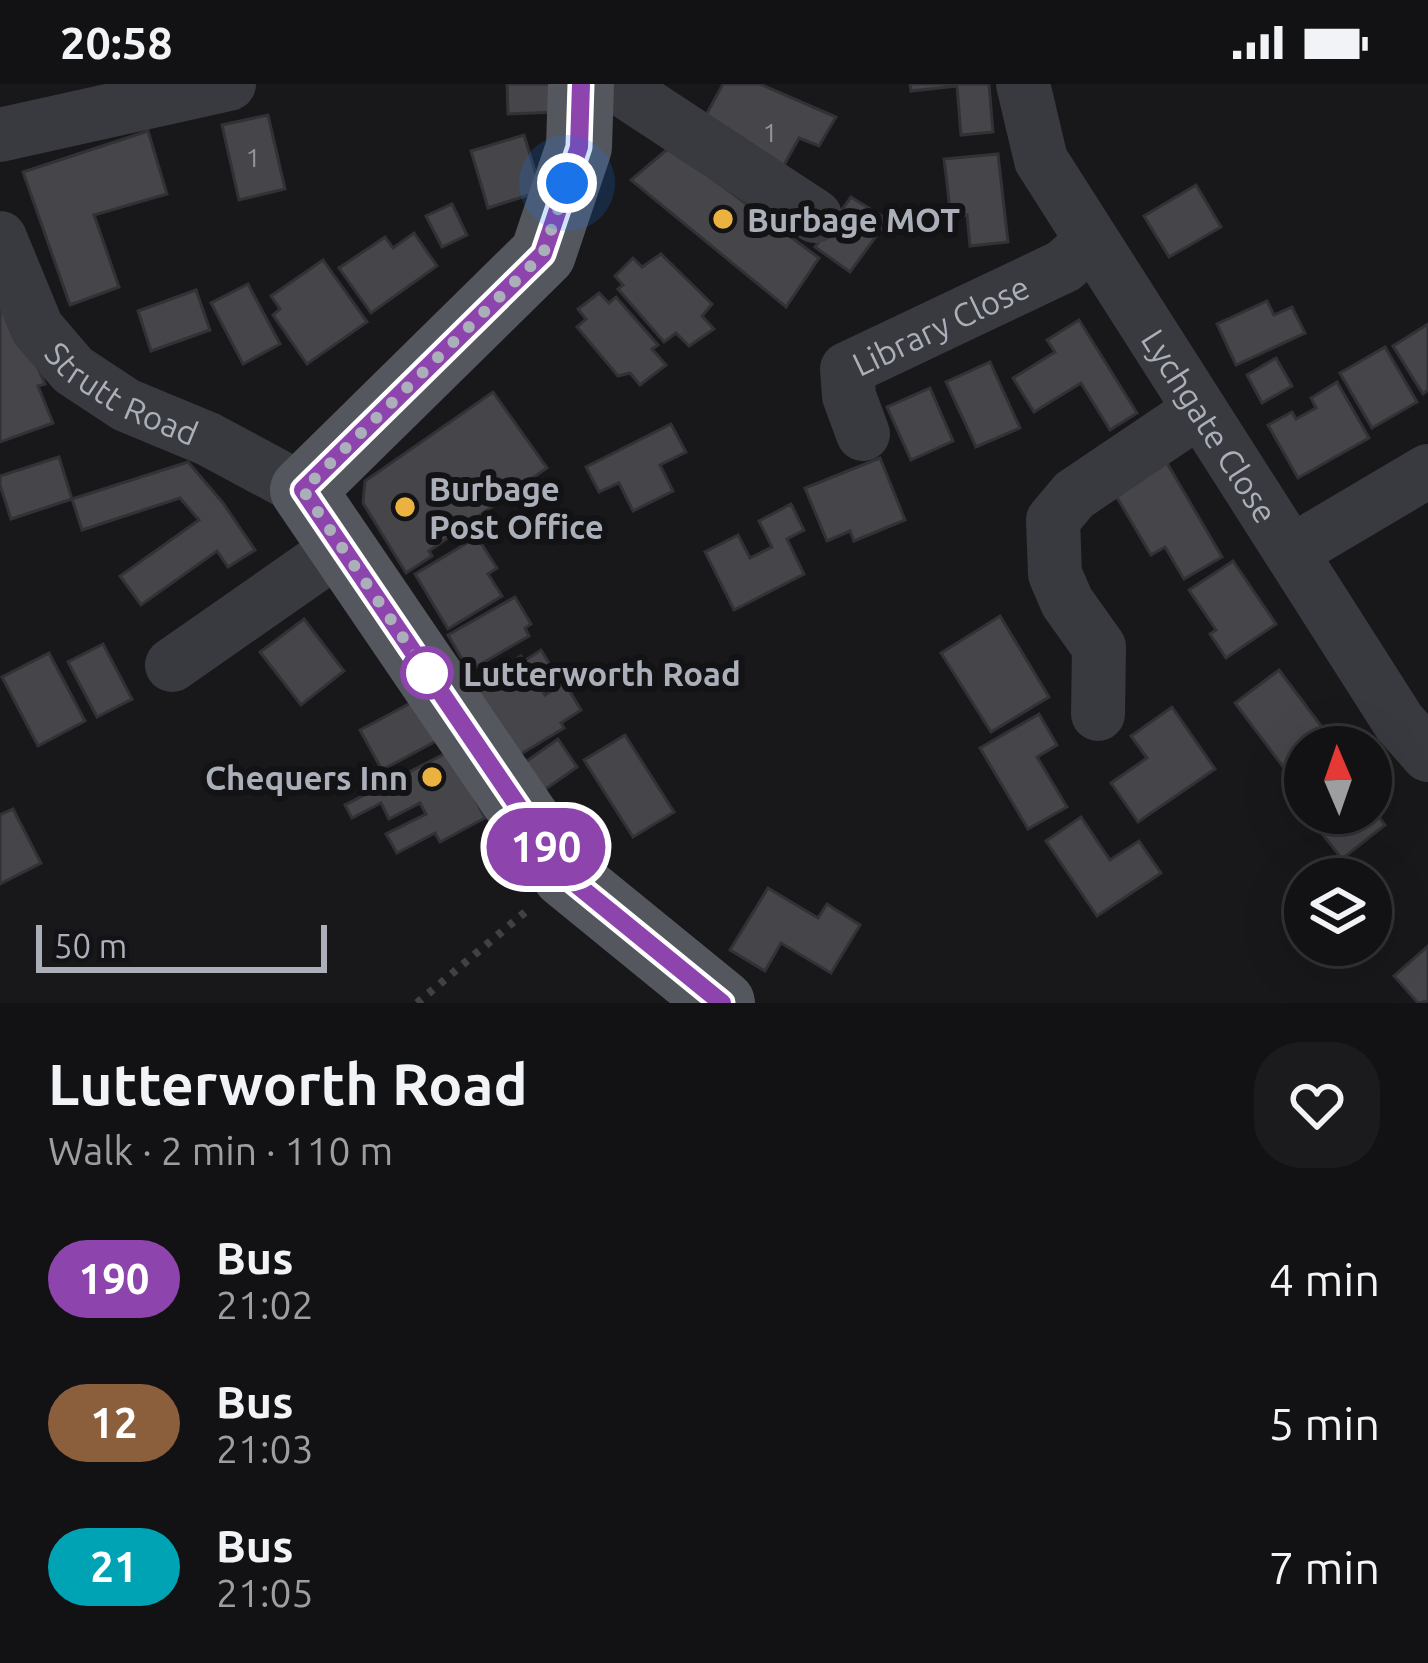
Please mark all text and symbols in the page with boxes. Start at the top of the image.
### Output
text: 20:58 [60,17,173,68]
house number: 1 [762,117,778,147]
house number: 1 [245,142,261,172]
your location [537,153,597,213]
place label: Burbage MOT [747,201,960,238]
marker: Burbage MOT [710,206,736,232]
street label: Library Close [846,267,1035,382]
street label: Lychgate Close [1135,322,1285,529]
street label: Strutt Road [39,334,204,451]
place label: Burbage Post Office [429,470,604,545]
marker: Burbage Post Office [392,494,418,520]
marker: Lutterworth Road [402,648,452,698]
place label: Lutterworth Road [463,655,741,692]
north arrow [1284,726,1392,834]
map controls [1284,726,1392,966]
place label: Chequers Inn [205,759,408,796]
marker: Chequers Inn [419,764,445,790]
line badge: 190 [477,808,615,886]
text: 190 [510,823,582,870]
button: layers [1284,858,1392,966]
scale bar [36,919,327,972]
text: 50 m [54,927,127,964]
button: heart [1254,1042,1380,1168]
text: Lutterworth Road [48,1052,528,1116]
text: Walk · 2 min · 110 m [48,1129,393,1172]
text: Bus [216,1232,293,1283]
text: 4 min [1269,1254,1380,1305]
text: 190 [78,1255,150,1302]
text: 21:02 [216,1283,314,1326]
text: Bus [216,1376,293,1427]
text: 5 min [1269,1398,1380,1449]
text: 12 [90,1399,138,1446]
text: 21:03 [216,1427,314,1470]
text: Bus [216,1520,293,1571]
text: 7 min [1269,1542,1380,1593]
text: 21 [90,1543,138,1590]
text: 21:05 [216,1571,314,1614]

